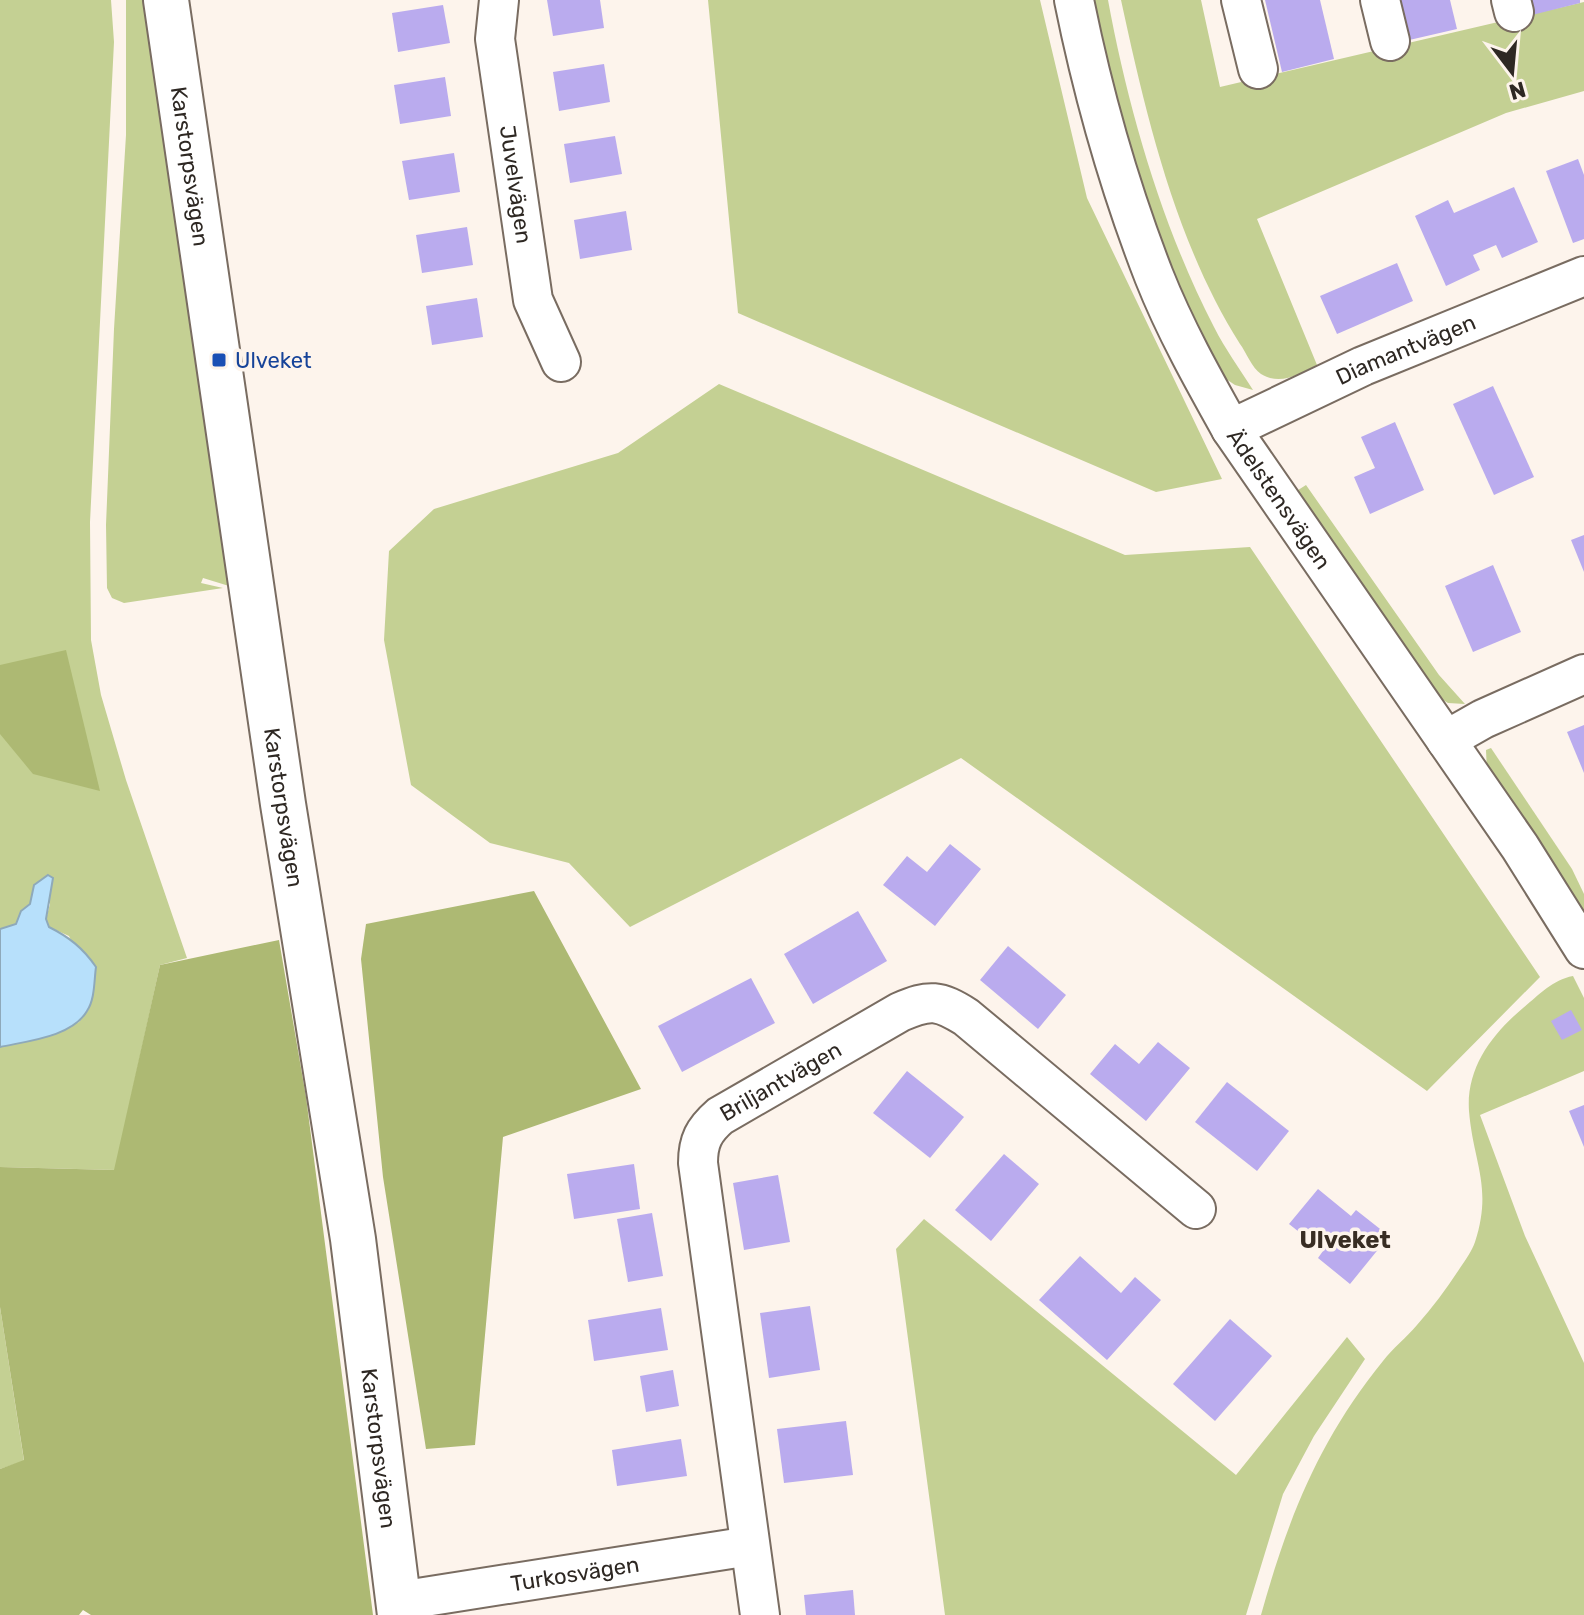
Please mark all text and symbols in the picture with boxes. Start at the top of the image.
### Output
north arrow [1472,32,1552,112]
text: N [1506,76,1529,106]
street label: Karstorpsvägen [165,85,215,248]
street label: Juvelvägen [494,123,538,245]
street label: Diamantvägen [1331,309,1480,391]
place label: Ulveket [235,347,312,374]
marker: Ulveket [210,351,228,369]
street label: Ädelstensvägen [1221,424,1337,574]
street label: Karstorpsvägen [258,726,309,889]
street label: Briljantvägen [715,1036,846,1127]
district label: Ulveket [1299,1226,1391,1254]
street label: Karstorpsvägen [355,1367,402,1530]
street label: Turkosvägen [509,1551,641,1597]

